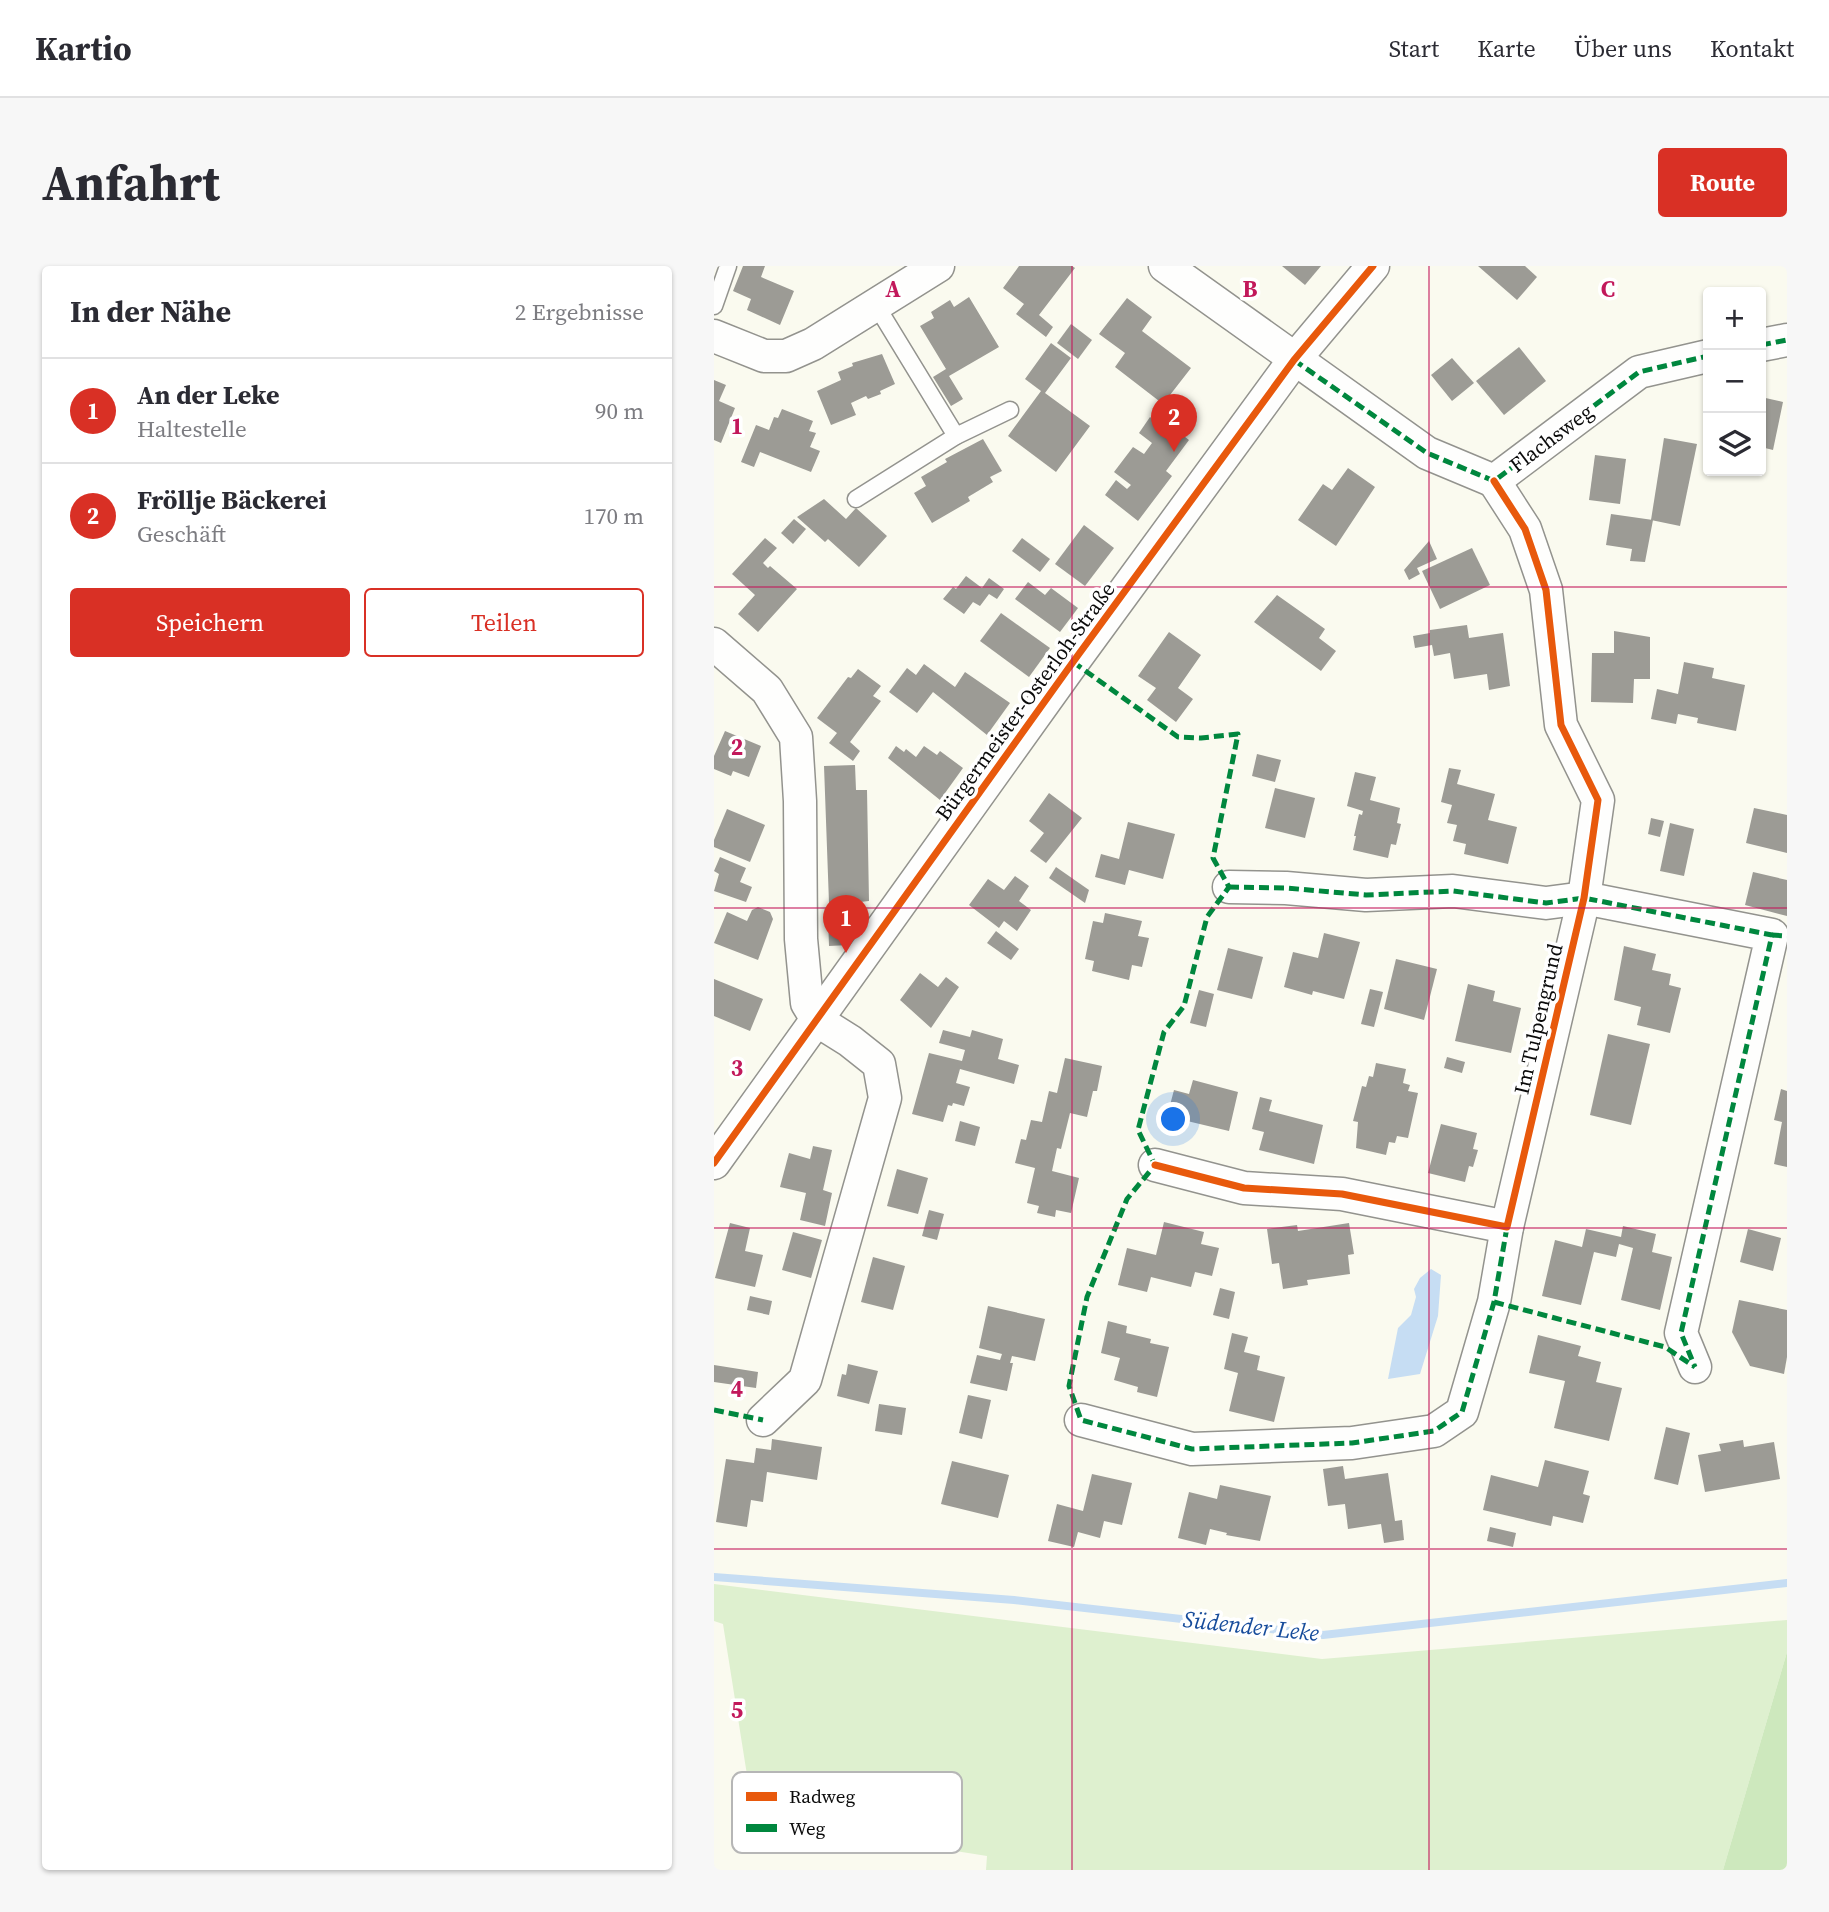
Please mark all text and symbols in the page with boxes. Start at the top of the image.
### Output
text: Kartio [35,26,132,71]
text: Start [1389,32,1439,65]
text: Karte [1477,32,1536,65]
text: Über uns [1574,32,1672,65]
text: Kontakt [1710,32,1794,65]
button: Route [1658,148,1787,217]
text: Anfahrt [42,149,220,216]
text: A [885,273,901,305]
text: B [1243,273,1258,305]
text: C [1601,273,1615,305]
map controls [1703,287,1766,476]
button: + [1703,287,1766,350]
text: In der Nähe [70,291,231,332]
text: 2 Ergebnisse [515,296,644,328]
button: − [1703,350,1766,413]
text: An der Leke [137,377,280,413]
pin: 2 [1151,394,1197,452]
text: 1 [87,395,99,427]
text: 90 m [595,395,644,427]
street label: Flachsweg [1503,397,1599,479]
text: 1 [731,410,743,442]
text: Haltestelle [137,413,247,445]
button: layers [1703,413,1766,476]
text: Fröllje Bäckerei [137,482,327,518]
text: 2 [87,500,99,532]
text: 170 m [583,500,644,532]
text: Geschäft [137,518,226,550]
street label: Bürgermeister-Osterloh-Straße [929,576,1121,826]
button: Speichern [70,588,350,657]
button: Teilen [364,588,644,657]
text: 2 [731,731,743,763]
pin: 1 [823,895,869,953]
street label: Im Tulpengrund [1507,941,1569,1097]
text: 3 [731,1052,743,1084]
your location [1156,1102,1190,1136]
text: 4 [731,1373,743,1405]
water label: Südender Leke [1181,1603,1321,1649]
text: 5 [731,1694,743,1726]
legend [732,1772,962,1853]
text: Radweg [789,1783,855,1809]
text: Weg [789,1815,826,1841]

